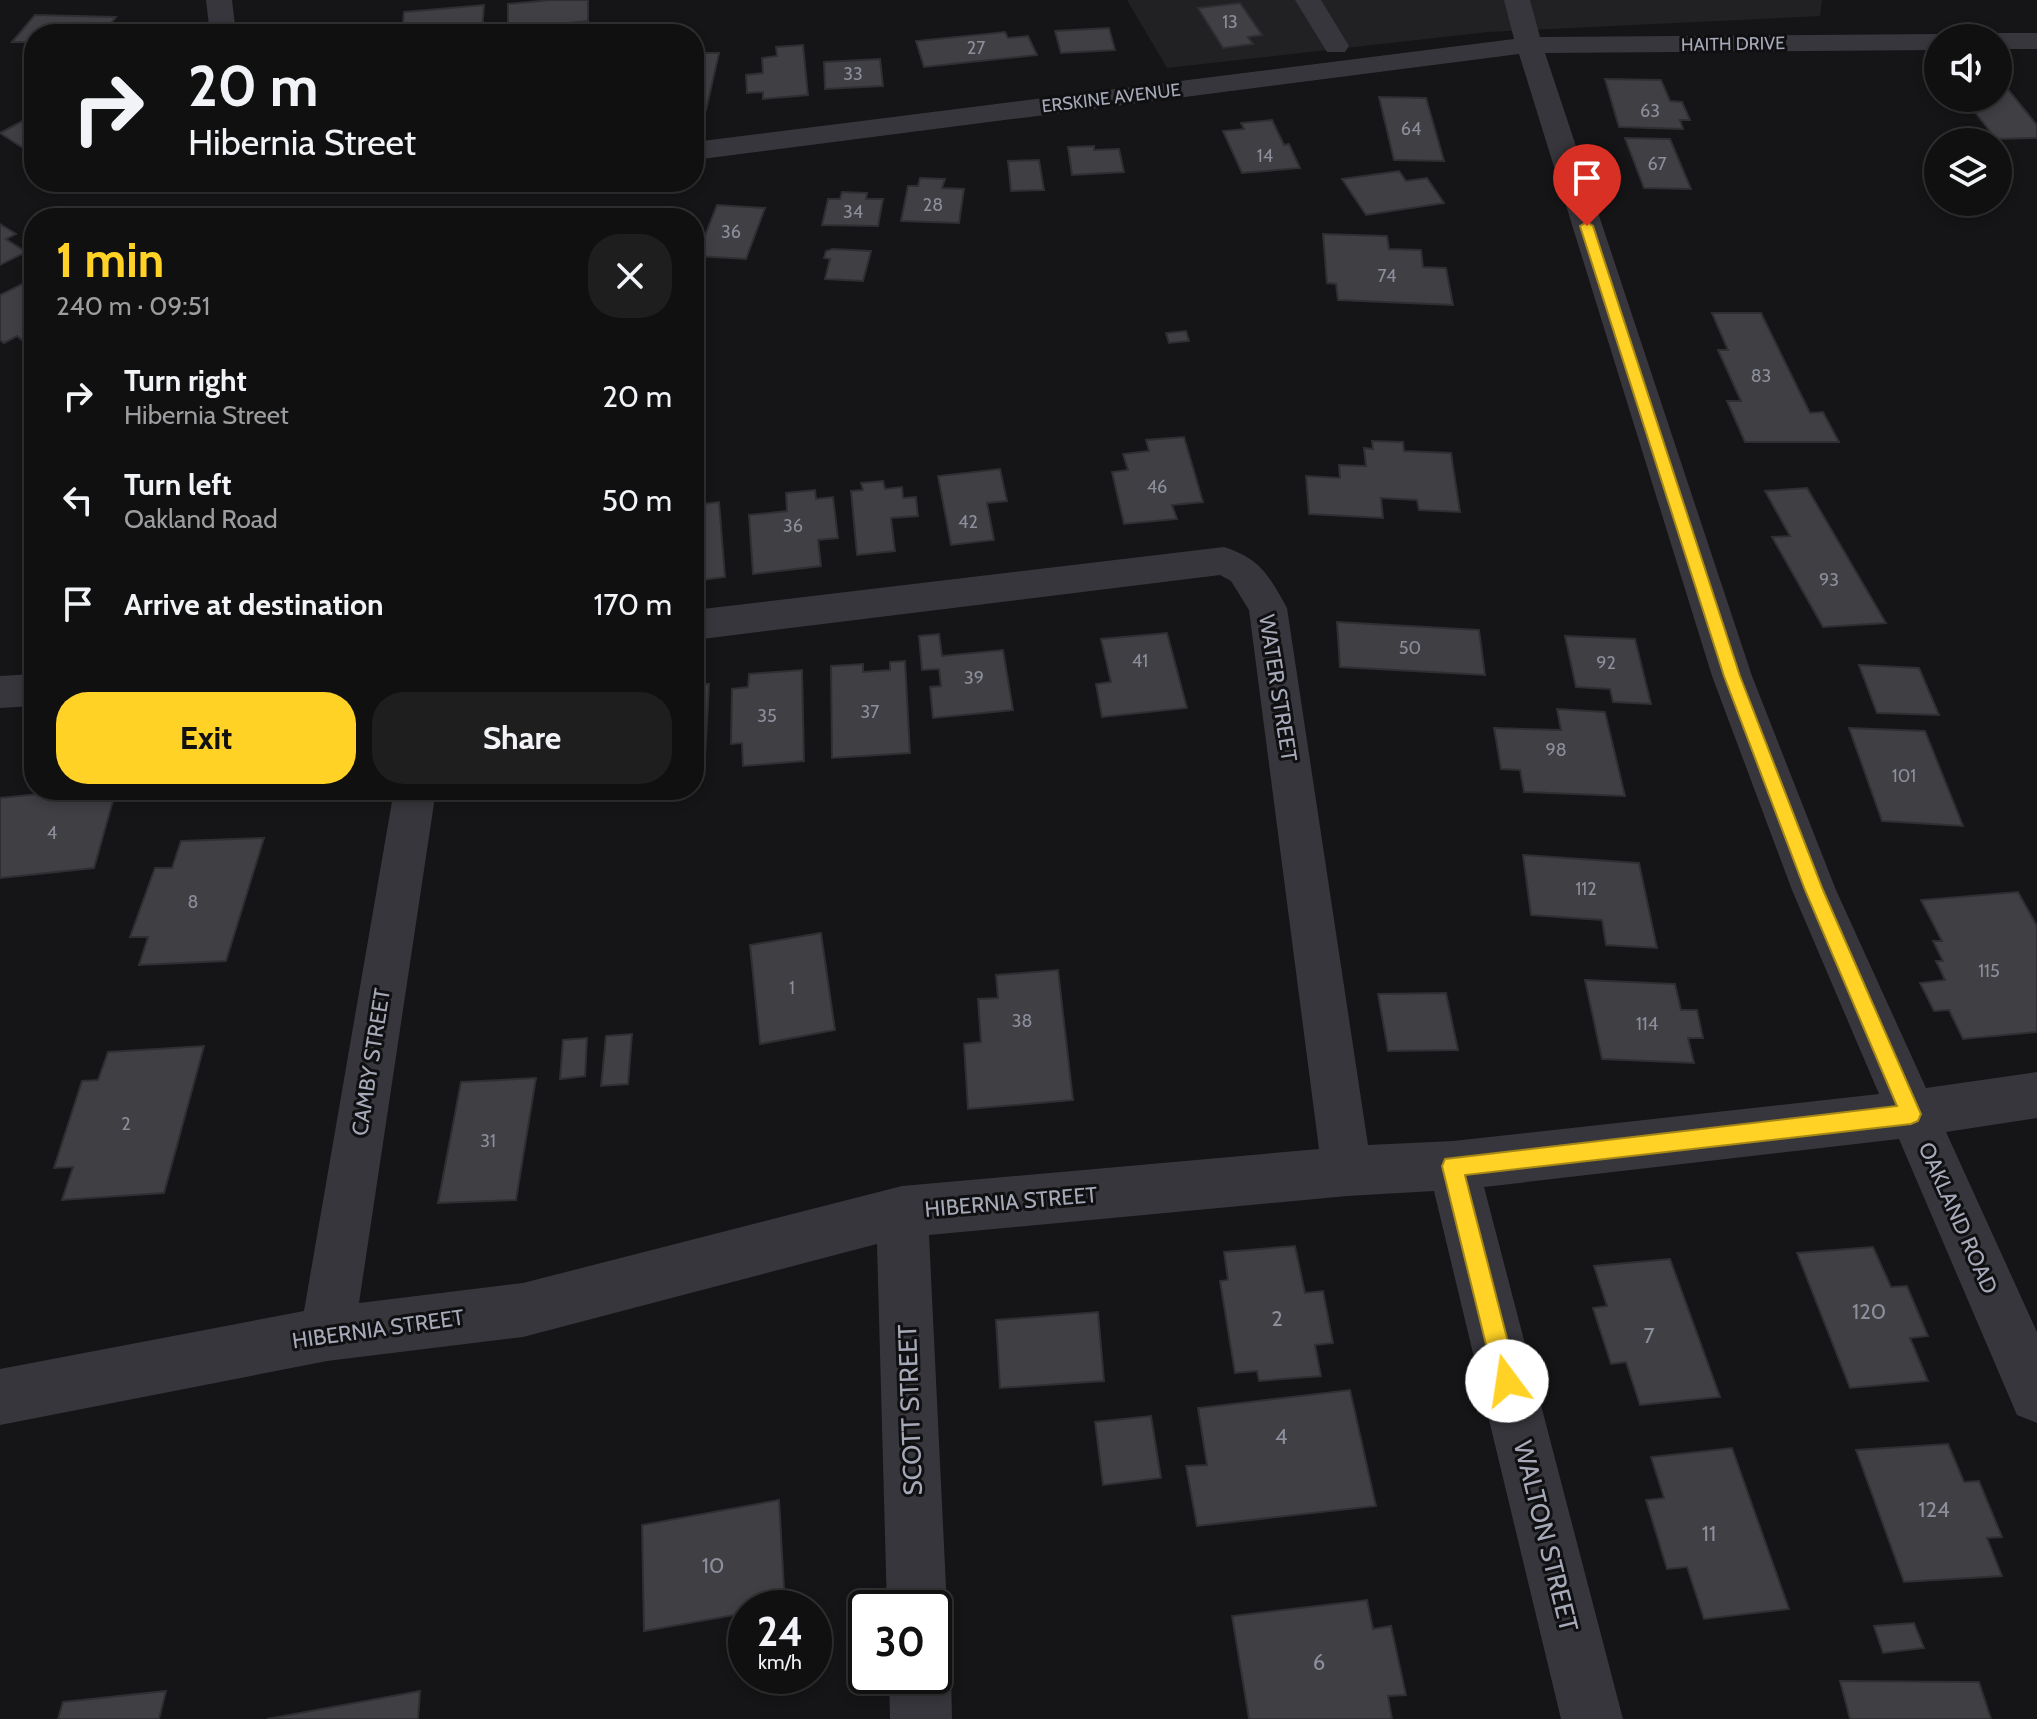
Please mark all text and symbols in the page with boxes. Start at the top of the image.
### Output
house number: 13 [1222,11,1238,33]
map controls [1924,24,2012,216]
button: sound [1924,24,2012,112]
street label: HAITH DRIVE [1681,32,1785,56]
house number: 27 [967,37,985,59]
text: 20 m [188,52,318,120]
icon: right [56,56,160,160]
house number: 33 [843,63,863,85]
street label: ERSKINE AVENUE [1040,79,1182,117]
house number: 63 [1640,100,1660,122]
house number: 64 [1401,118,1421,140]
text: Hibernia Street [188,120,416,164]
button: layers [1924,128,2012,216]
pin [1553,144,1621,226]
house number: 14 [1257,145,1273,167]
house number: 67 [1647,153,1667,175]
icon: arrive [1565,156,1609,200]
house number: 28 [923,194,943,216]
house number: 34 [843,201,863,223]
house number: 36 [721,221,741,243]
text: 1 min [56,231,164,289]
button: close [588,234,672,318]
house number: 74 [1378,265,1396,287]
text: 240 m · 09:51 [56,290,210,322]
text: Turn right [124,362,247,399]
house number: 83 [1751,365,1771,387]
icon: right [56,374,100,418]
text: 20 m [602,378,672,415]
text: Hibernia Street [124,399,289,431]
text: Turn left [124,466,232,503]
house number: 46 [1147,476,1167,498]
icon: left [56,478,100,522]
text: 50 m [602,482,672,519]
text: Oakland Road [124,503,278,535]
house number: 42 [958,511,978,533]
house number: 36 [783,515,803,537]
house number: 93 [1819,569,1839,591]
icon: arrive [56,582,100,626]
text: Arrive at destination [124,586,384,623]
text: 170 m [593,586,672,623]
street label: WATER STREET [1253,613,1303,764]
house number: 50 [1399,637,1421,659]
house number: 41 [1132,650,1148,672]
house number: 92 [1596,652,1616,674]
house number: 39 [964,667,984,689]
button: Exit [56,692,356,784]
button: Share [372,692,672,784]
house number: 37 [861,701,879,723]
house number: 35 [757,705,777,727]
house number: 98 [1545,739,1567,761]
house number: 101 [1892,765,1916,787]
house number: 4 [47,822,57,844]
house number: 112 [1575,878,1597,900]
house number: 8 [188,891,198,913]
house number: 115 [1978,960,2000,982]
house number: 1 [789,977,795,999]
street label: CAMBY STREET [346,986,396,1138]
house number: 38 [1012,1010,1032,1032]
house number: 114 [1636,1013,1658,1035]
house number: 2 [121,1113,131,1135]
house number: 31 [480,1130,496,1152]
street label: OAKLAND ROAD [1912,1138,2004,1298]
street label: HIBERNIA STREET [924,1181,1099,1223]
house number: 120 [1852,1298,1886,1325]
street label: HIBERNIA STREET [290,1304,466,1354]
house number: 2 [1271,1305,1283,1332]
house number: 7 [1643,1322,1655,1349]
street label: SCOTT STREET [891,1324,929,1496]
position arrow [1465,1339,1549,1423]
house number: 4 [1275,1423,1288,1450]
street label: WALTON STREET [1507,1437,1585,1635]
house number: 124 [1918,1496,1950,1523]
house number: 11 [1702,1520,1716,1547]
house number: 10 [702,1552,724,1579]
speed limit sign: 30 [848,1590,952,1694]
text: 24 [757,1607,803,1656]
house number: 6 [1313,1649,1325,1676]
text: km/h [758,1650,802,1674]

